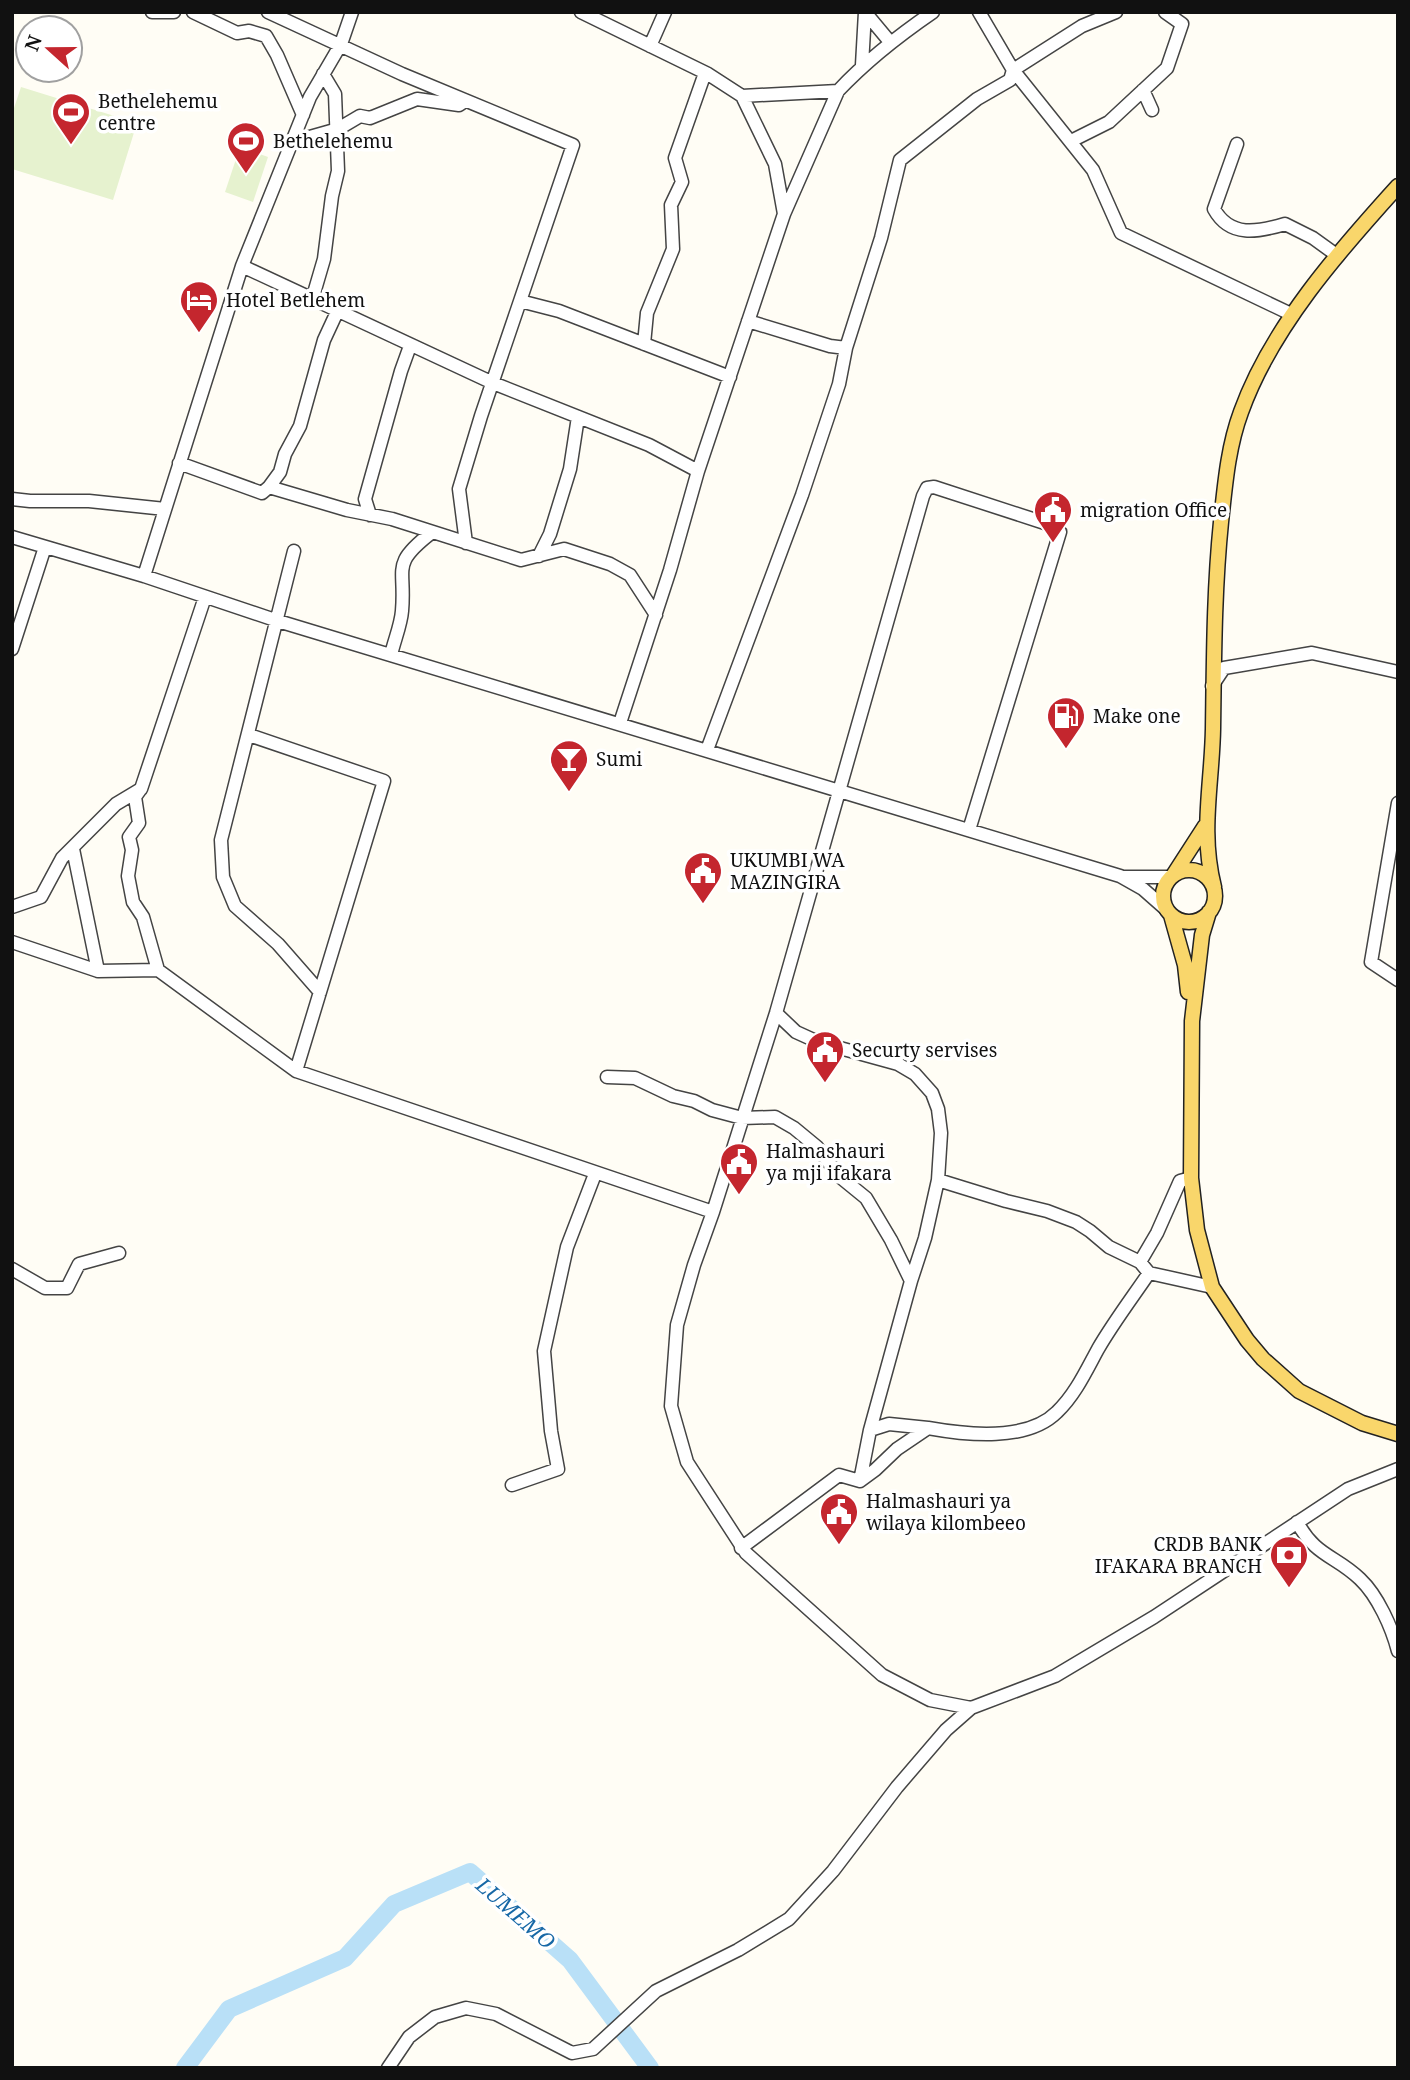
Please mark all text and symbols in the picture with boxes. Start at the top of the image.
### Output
north arrow [14,14,84,84]
text: N [18,31,48,55]
place label: Bethelehemu centre [98,88,218,136]
sports icon: Bethelehemu centre [50,91,92,146]
sports icon: Bethelehemu [225,120,267,175]
place label: Bethelehemu [273,128,393,154]
hotel icon: Hotel Betlehem [178,279,220,334]
place label: Hotel Betlehem [226,287,365,313]
public building icon: migration Office [1032,489,1074,544]
place label: migration Office [1080,497,1227,523]
fuel station icon: Make one [1045,695,1087,750]
place label: Make one [1093,703,1181,729]
bar icon: Sumi [548,738,590,793]
place label: Sumi [596,746,642,772]
place label: UKUMBI WA MAZINGIRA [730,847,845,895]
public building icon: UKUMBI WA MAZINGIRA [682,850,724,905]
public building icon: Securty servises [804,1029,846,1084]
place label: Securty servises [852,1037,997,1063]
place label: Halmashauri ya mji ifakara [766,1138,892,1186]
public building icon: Halmashauri ya mji ifakara [718,1141,760,1196]
place label: Halmashauri ya wilaya kilombeeo [866,1488,1026,1536]
public building icon: Halmashauri ya wilaya kilombeeo [818,1491,860,1546]
place label: CRDB BANK IFAKARA BRANCH [1095,1531,1263,1579]
bank icon: CRDB BANK IFAKARA BRANCH [1268,1534,1310,1589]
water label: LUMEMO [470,1870,561,1955]

